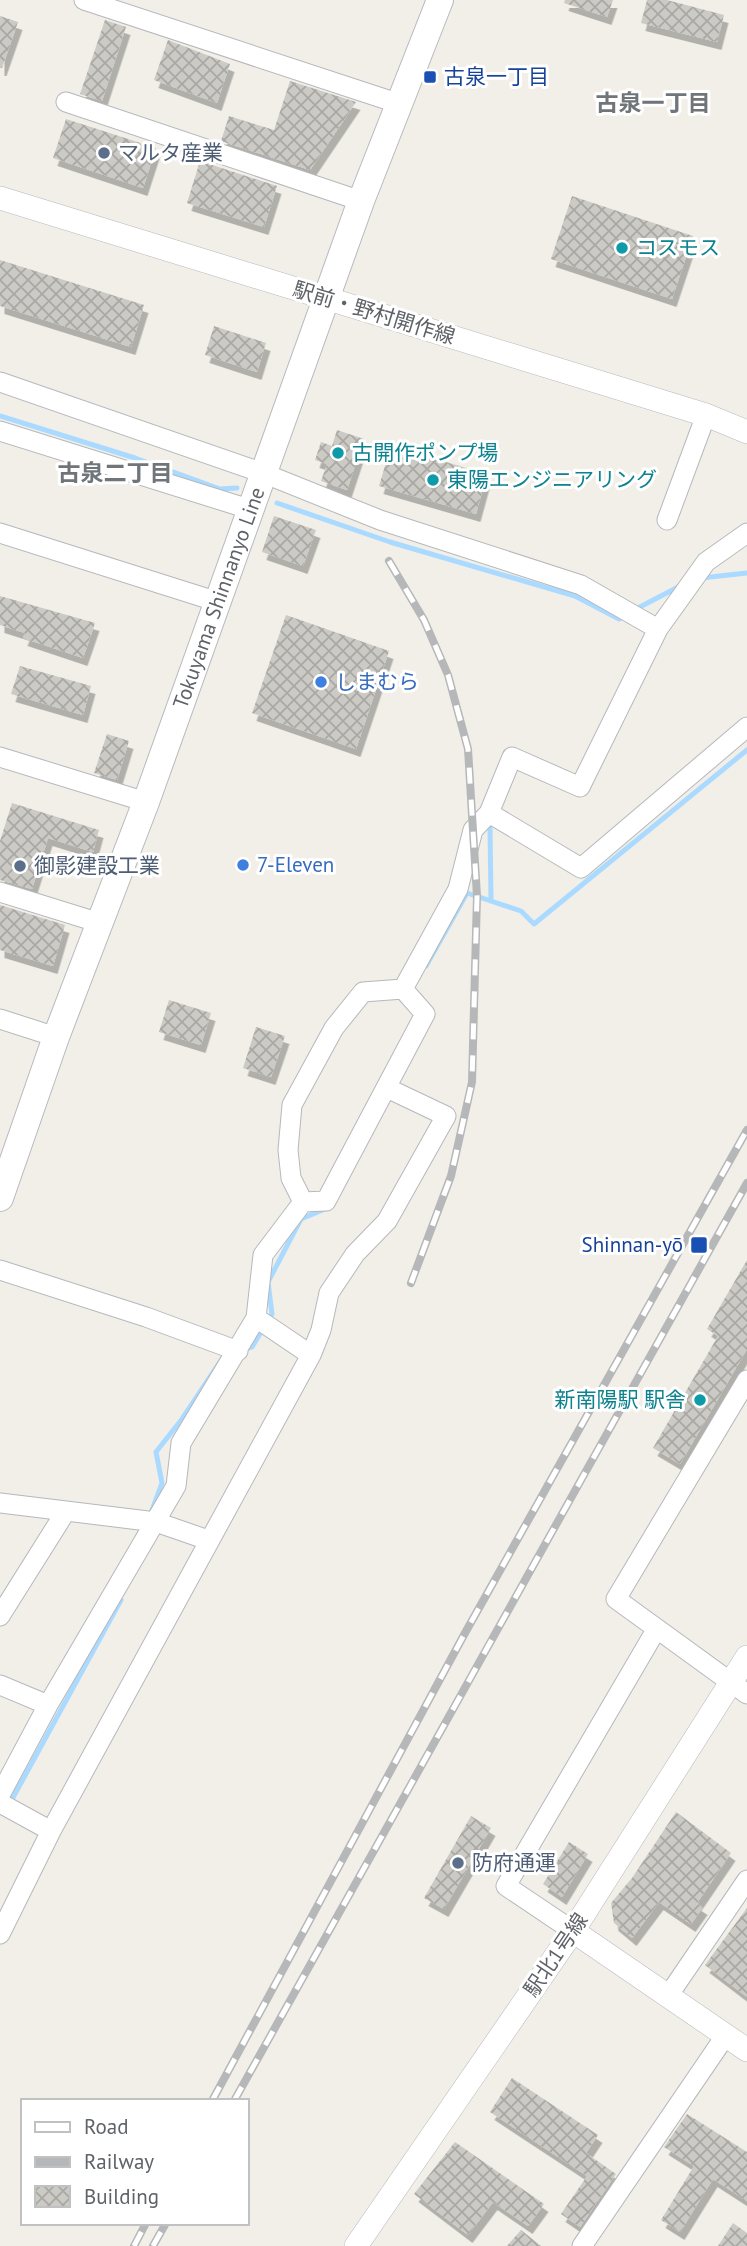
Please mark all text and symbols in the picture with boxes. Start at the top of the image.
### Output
place label: 古泉一丁目 [444,63,549,90]
marker: 古泉一丁目 [422,69,438,85]
district label: 古泉一丁目 [596,88,711,117]
place label: マルタ産業 [118,139,223,166]
marker: マルタ産業 [96,145,112,161]
place label: コスモス [636,234,720,261]
marker: コスモス [614,240,630,256]
street label: 駅前・野村開作線 [290,275,458,350]
place label: 古開作ポンプ場 [352,439,498,466]
marker: 古開作ポンプ場 [330,445,346,461]
district label: 古泉二丁目 [58,458,173,487]
place label: 東陽エンジニアリング [447,466,657,493]
marker: 東陽エンジニアリング [425,472,441,488]
street label: Tokuyama Shinnanyo Line [167,483,271,712]
place label: しまむら [335,668,419,695]
marker: しまむら [313,674,329,690]
place label: 7-Eleven [257,851,334,878]
place label: 御影建設工業 [34,852,160,879]
marker: 7-Eleven [235,857,251,873]
marker: 御影建設工業 [12,858,28,874]
place label: Shinnan-yō [581,1231,683,1258]
marker: Shinnan-yō [689,1235,709,1255]
place label: 新南陽駅 駅舎 [554,1386,686,1413]
marker: 新南陽駅 駅舎 [692,1392,708,1408]
place label: 防府通運 [472,1849,556,1876]
marker: 防府通運 [450,1855,466,1871]
street label: 駅北1号線 [518,1908,593,2002]
legend [21,2099,248,2225]
text: Road [84,2113,128,2140]
text: Railway [84,2148,154,2175]
text: Building [84,2183,159,2210]

